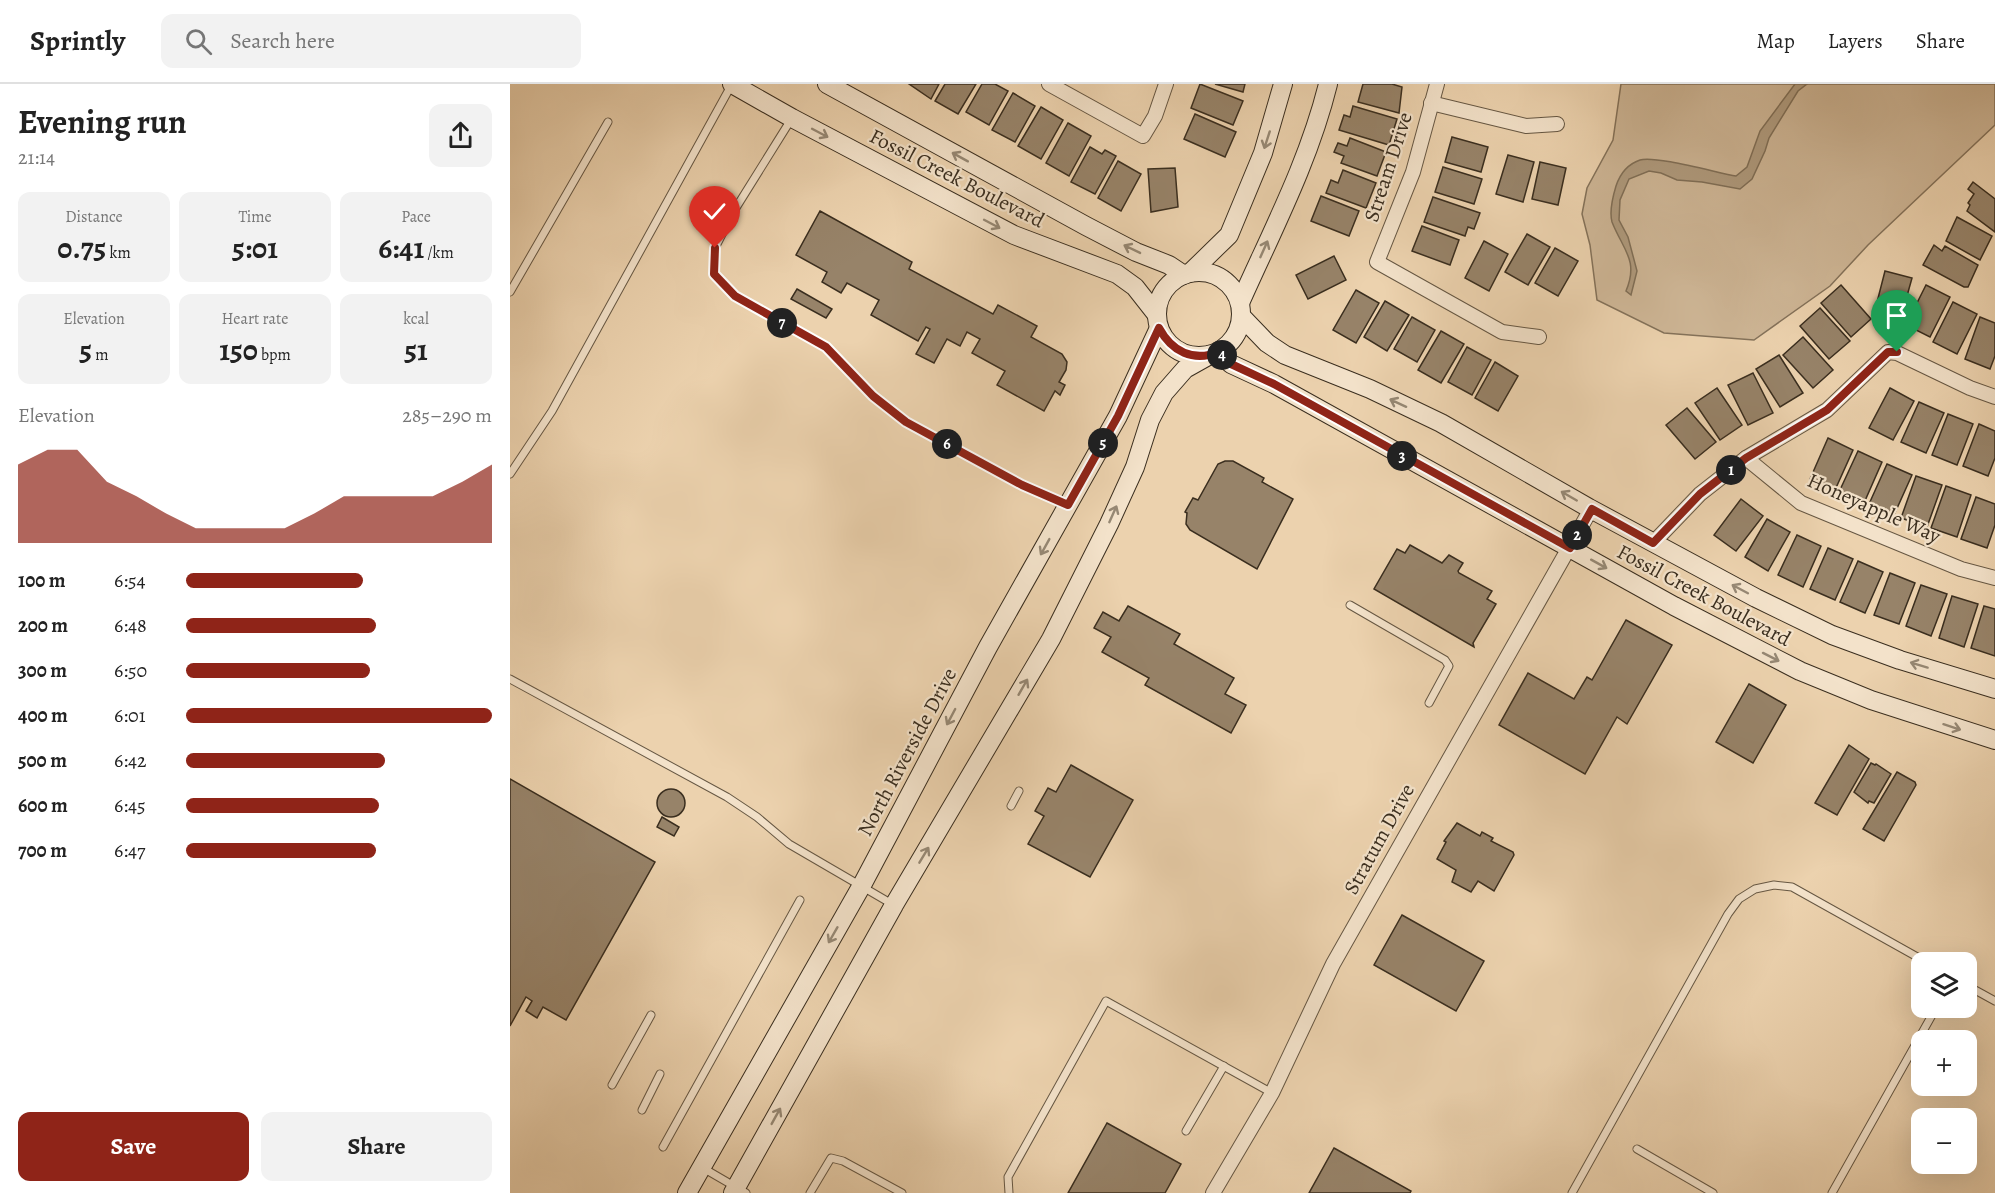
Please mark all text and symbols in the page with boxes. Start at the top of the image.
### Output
search box [161,14,581,68]
text: Sprintly [30,22,125,60]
icon: search [182,25,215,58]
text: Search here [230,26,335,56]
text: Map [1756,27,1795,55]
text: Layers [1828,27,1883,55]
text: Share [1916,27,1965,55]
text: Evening run [18,99,187,144]
button: share [429,104,492,167]
street label: Stream Drive [1357,109,1419,225]
street label: Fossil Creek Boulevard [865,122,1050,235]
one-way arrow [810,128,828,139]
one-way arrow [1261,130,1272,149]
text: 21:14 [18,144,55,171]
one-way arrow [952,151,969,163]
pin [689,186,740,248]
icon: check [698,195,731,228]
text: Distance [65,206,123,228]
text: Time [238,206,272,228]
text: Pace [401,206,431,228]
one-way arrow [983,218,1000,230]
text: 0.75 [57,228,106,268]
text: 5:01 [232,228,278,268]
text: 6:41 [378,228,424,268]
one-way arrow [1258,241,1270,259]
text: km [106,242,131,264]
text: /km [424,242,454,264]
one-way arrow [1123,243,1141,255]
pin [1871,290,1922,352]
icon: arrive [1880,299,1913,332]
text: Elevation [63,308,125,330]
text: Heart rate [222,308,288,330]
text: kcal [403,308,429,330]
pin: 7 [767,308,797,338]
text: 7 [779,312,785,334]
text: 5 [79,330,92,370]
text: 150 [219,330,258,370]
text: 51 [404,330,428,370]
pin: 4 [1207,340,1237,370]
text: m [92,344,109,366]
text: bpm [258,344,291,366]
text: 4 [1218,344,1226,366]
one-way arrow [1389,396,1407,408]
text: Elevation [18,402,95,429]
text: 285–290 m [402,402,492,429]
pin: 5 [1088,428,1118,458]
pin: 6 [932,429,962,459]
text: 5 [1100,432,1106,454]
text: 6 [943,433,951,455]
pin: 3 [1387,441,1417,471]
text: 3 [1399,445,1405,467]
pin: 1 [1716,455,1746,485]
text: 1 [1728,459,1734,481]
street label: Honeyapple Way [1803,466,1946,550]
one-way arrow [1560,490,1577,502]
one-way arrow [1109,505,1120,523]
pin: 2 [1562,520,1592,550]
text: 2 [1573,524,1581,546]
street label: Fossil Creek Boulevard [1612,537,1796,653]
one-way arrow [1039,538,1051,555]
one-way arrow [1590,558,1607,570]
text: 100 m [18,567,66,594]
text: 6:54 [114,567,146,594]
one-way arrow [1732,583,1749,595]
text: 200 m [18,612,68,639]
text: 6:48 [114,612,147,639]
one-way arrow [1762,651,1780,663]
text: 300 m [18,657,67,684]
text: 6:50 [114,657,147,684]
one-way arrow [1910,659,1929,670]
street label: North Riverside Drive [851,663,963,841]
one-way arrow [1017,679,1029,696]
text: 400 m [18,702,68,729]
text: 6:01 [114,702,146,729]
one-way arrow [945,708,956,726]
one-way arrow [1942,723,1961,734]
text: 500 m [18,747,67,774]
text: 6:42 [114,747,147,774]
street label: Stratum Drive [1337,779,1421,899]
text: 600 m [18,792,68,819]
text: 6:45 [114,792,146,819]
text: 700 m [18,837,67,864]
text: 6:47 [114,837,145,864]
one-way arrow [918,847,930,864]
one-way arrow [827,926,838,944]
map controls [1911,952,1977,1174]
button: layers [1911,952,1977,1018]
button: + [1911,1030,1977,1096]
one-way arrow [770,1108,782,1125]
button: − [1911,1108,1977,1174]
button: Save [18,1112,249,1181]
button: Share [261,1112,492,1181]

